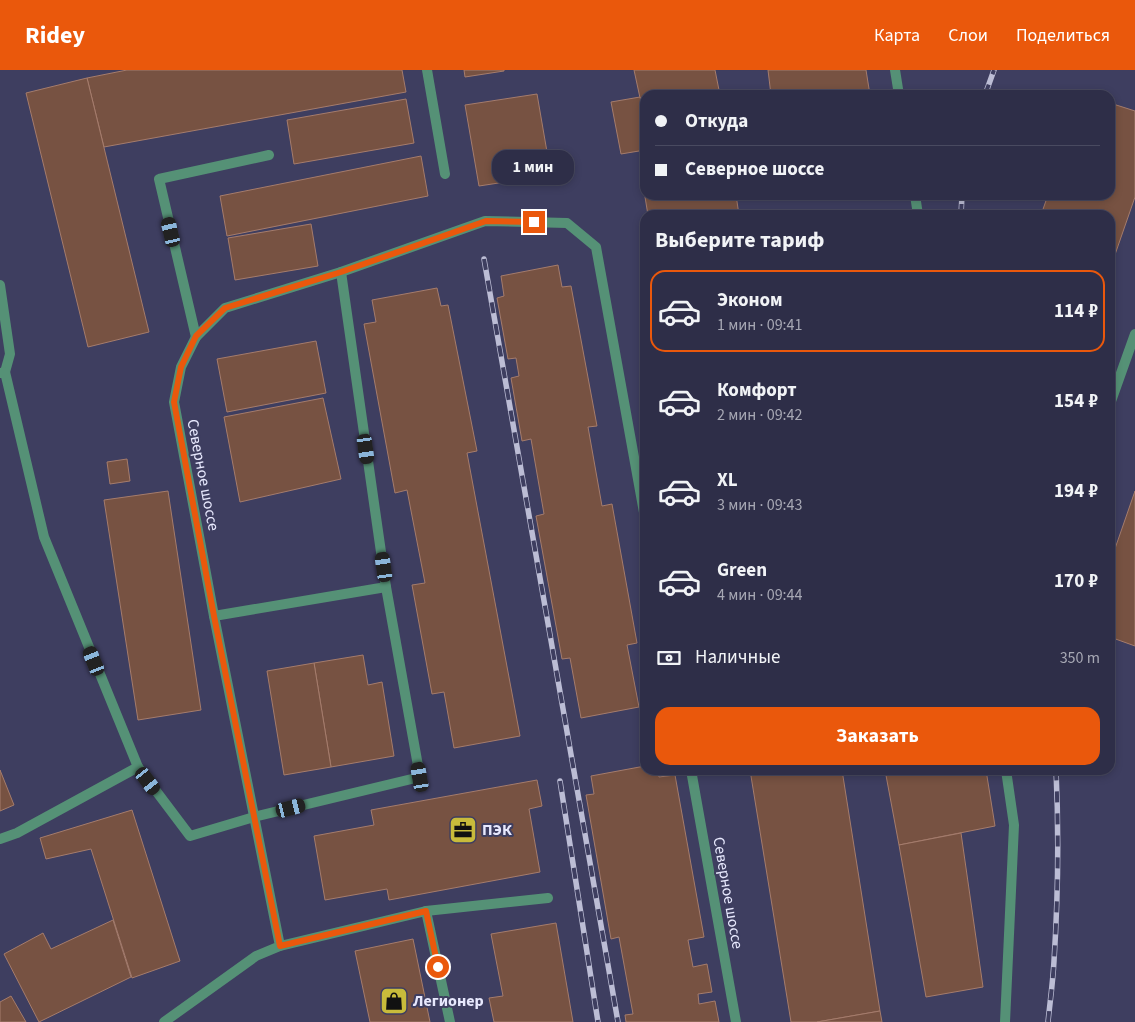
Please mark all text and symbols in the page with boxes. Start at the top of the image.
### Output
text: Ridey [25,18,85,53]
text: Карта [874,23,920,48]
text: Слои [948,23,988,48]
text: Поделиться [1016,23,1110,48]
text: Откуда [685,108,748,135]
callout: 1 мин [493,150,575,184]
text: 1 мин [513,156,553,178]
text: Северное шоссе [685,156,824,183]
route end [523,211,545,233]
car [160,216,181,248]
text: Выберите тариф [655,224,825,256]
text: Эконом [717,287,783,314]
icon: car [657,289,702,334]
text: 114 ₽ [1054,298,1098,325]
text: 1 мин · 09:41 [717,314,803,336]
text: Комфорт [717,377,797,404]
icon: car [657,379,702,424]
text: 154 ₽ [1054,388,1098,415]
text: 2 мин · 09:42 [717,404,803,426]
street label: Северное шоссе [181,417,225,533]
car [356,433,375,465]
text: XL [717,467,738,494]
icon: car [657,469,702,514]
text: 194 ₽ [1054,478,1098,505]
text: 3 мин · 09:43 [717,494,803,516]
car [374,551,393,583]
text: Green [717,557,767,584]
icon: car [657,559,702,604]
text: 170 ₽ [1054,568,1098,595]
text: 4 мин · 09:44 [717,584,803,606]
car [81,644,106,678]
icon: cash [655,644,683,672]
text: Наличные [695,644,780,671]
text: 350 m [1060,647,1100,669]
button: Заказать [655,707,1100,765]
car [410,761,429,793]
car [132,765,163,797]
car [274,797,307,819]
office icon: ПЭК [448,815,478,845]
place label: ПЭК [482,819,512,841]
street label: Северное шоссе [707,835,749,951]
route start [427,956,449,978]
shop icon: Легионер [379,986,409,1016]
place label: Легионер [412,990,484,1012]

